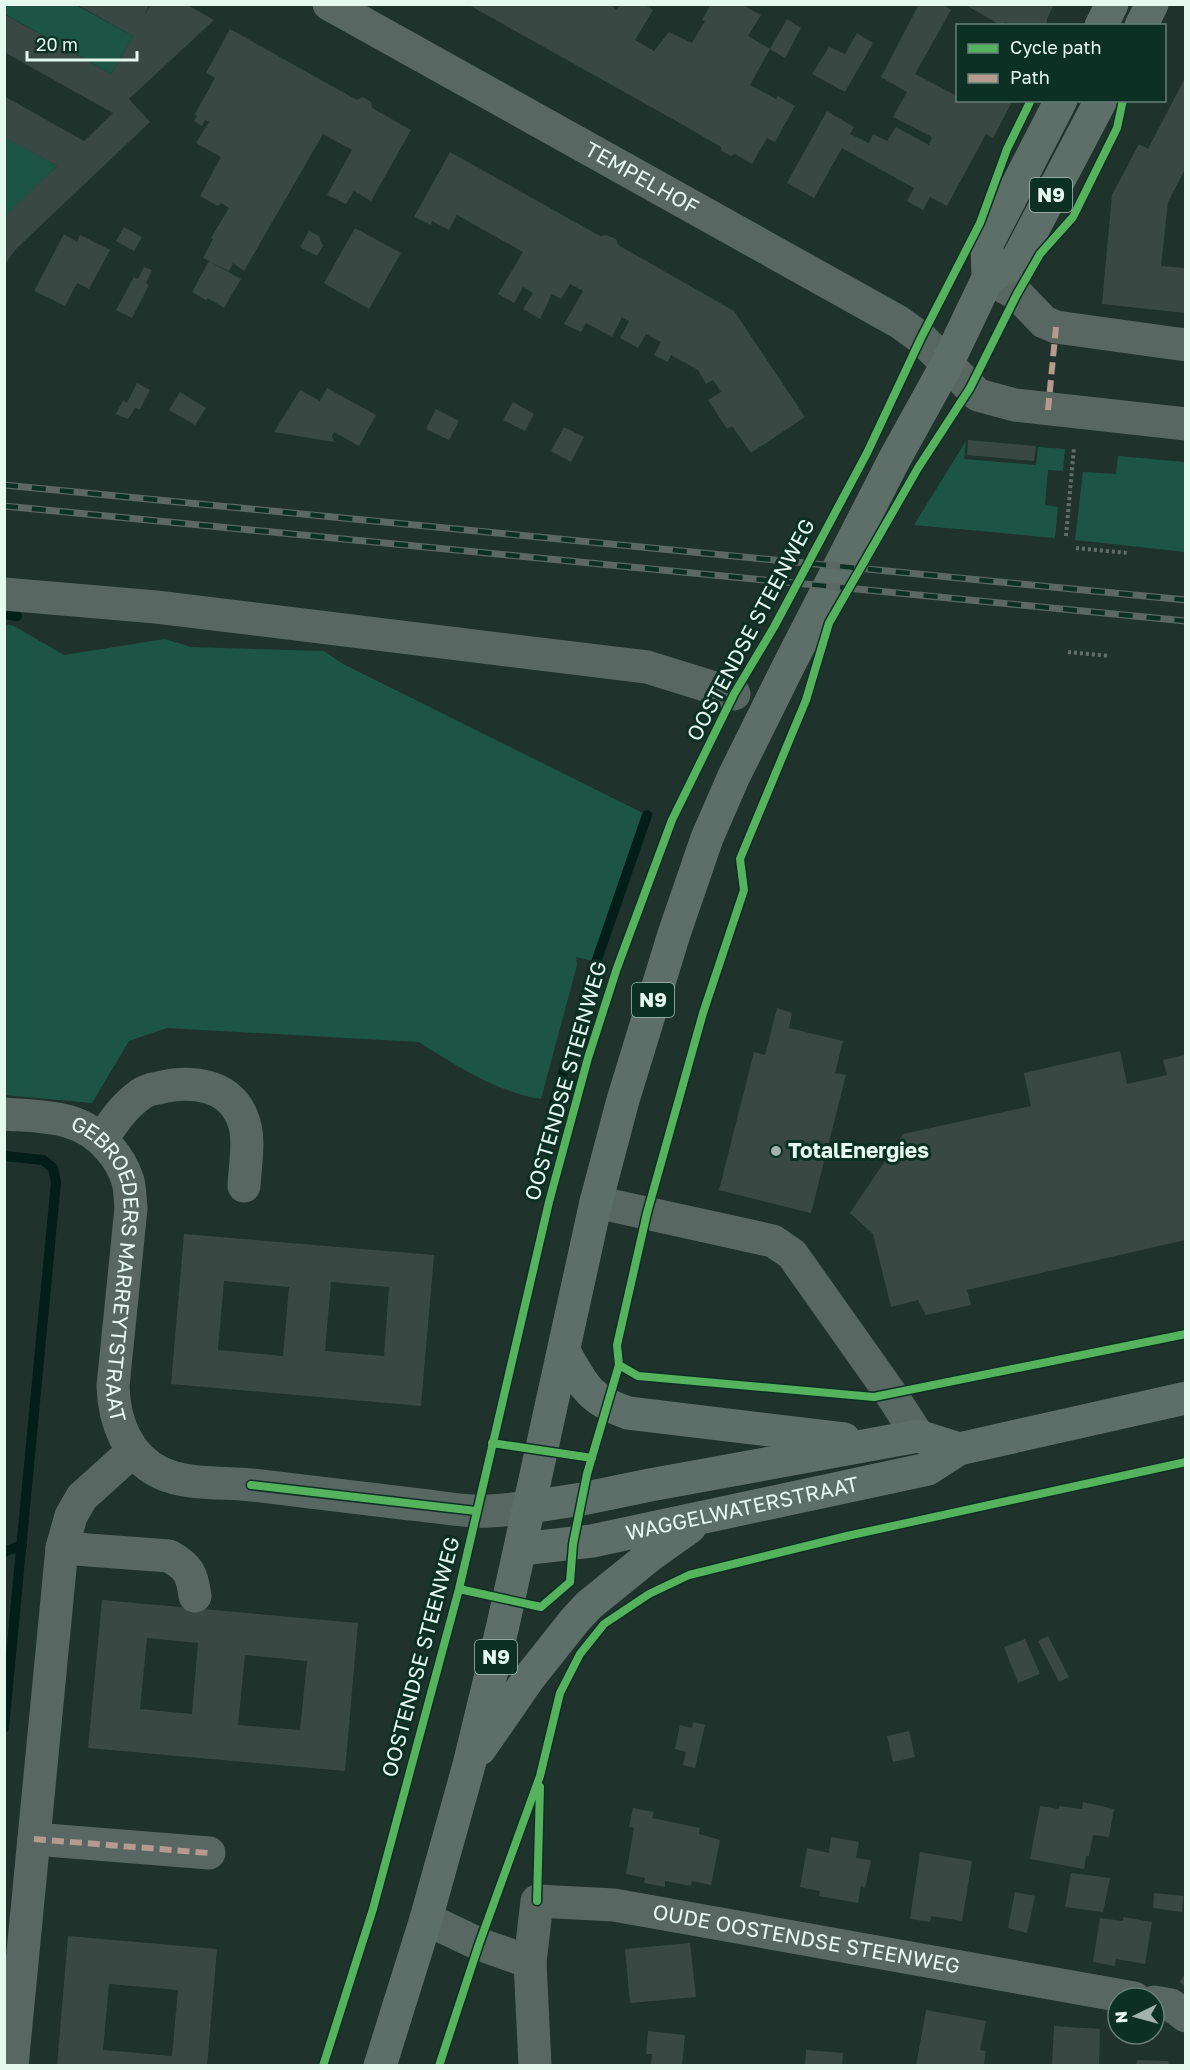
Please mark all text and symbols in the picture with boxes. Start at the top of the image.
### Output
scale bar [27,24,136,62]
legend [956,24,1166,102]
text: 20 m [36,33,78,55]
text: Cycle path [1010,36,1102,58]
text: Path [1010,66,1050,88]
street label: TEMPELHOF [581,135,704,220]
road number: N9 [1030,178,1072,212]
street label: OOSTENDSE STEENWEG [680,514,820,745]
street label: OOSTENDSE STEENWEG [518,958,612,1203]
road number: N9 [632,983,674,1017]
street label: GEBROEDERS MARREYTSTRAAT [68,1110,145,1425]
place label: TotalEnergies [788,1137,929,1163]
marker: TotalEnergies [769,1144,783,1158]
street label: WAGGELWATERSTRAAT [623,1470,861,1545]
street label: OOSTENDSE STEENWEG [375,1534,465,1780]
road number: N9 [475,1640,517,1674]
street label: OUDE OOSTENDSE STEENWEG [651,1898,962,1979]
north arrow [1106,1986,1166,2046]
text: N [1111,2010,1132,2024]

